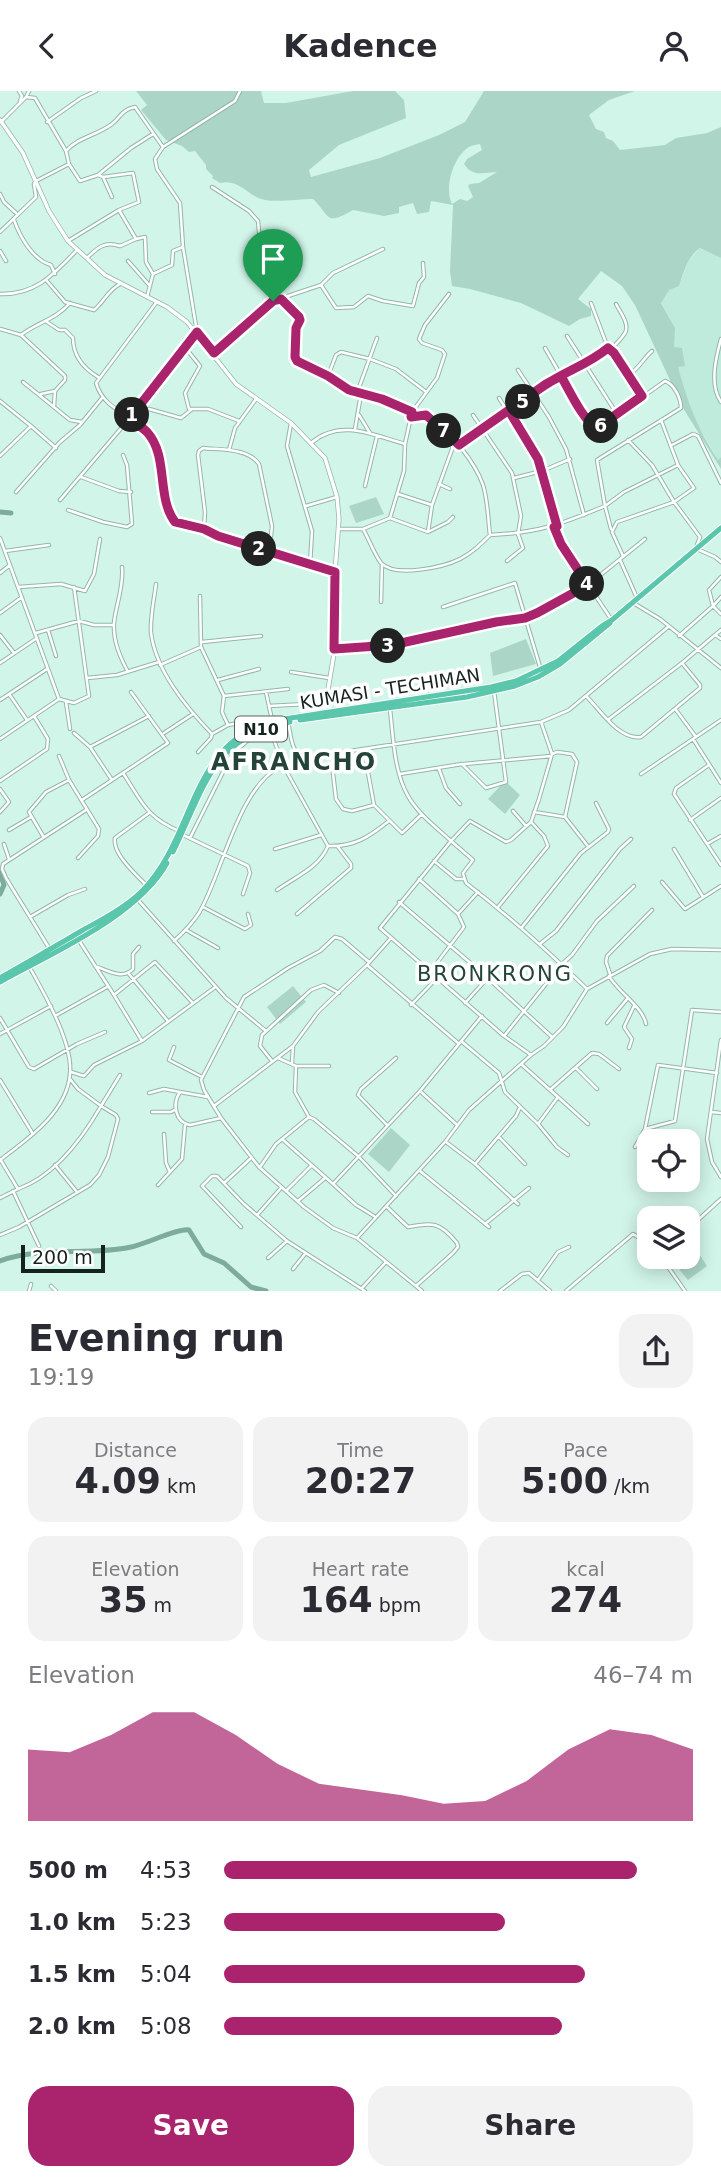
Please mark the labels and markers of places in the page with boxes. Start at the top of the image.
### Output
pin [243,229,303,301]
pin: 5 [505,385,540,419]
pin: 1 [114,397,150,433]
pin: 6 [584,409,618,443]
pin: 7 [426,413,462,449]
pin: 2 [242,531,276,567]
pin: 4 [570,567,604,601]
pin: 3 [370,629,406,663]

